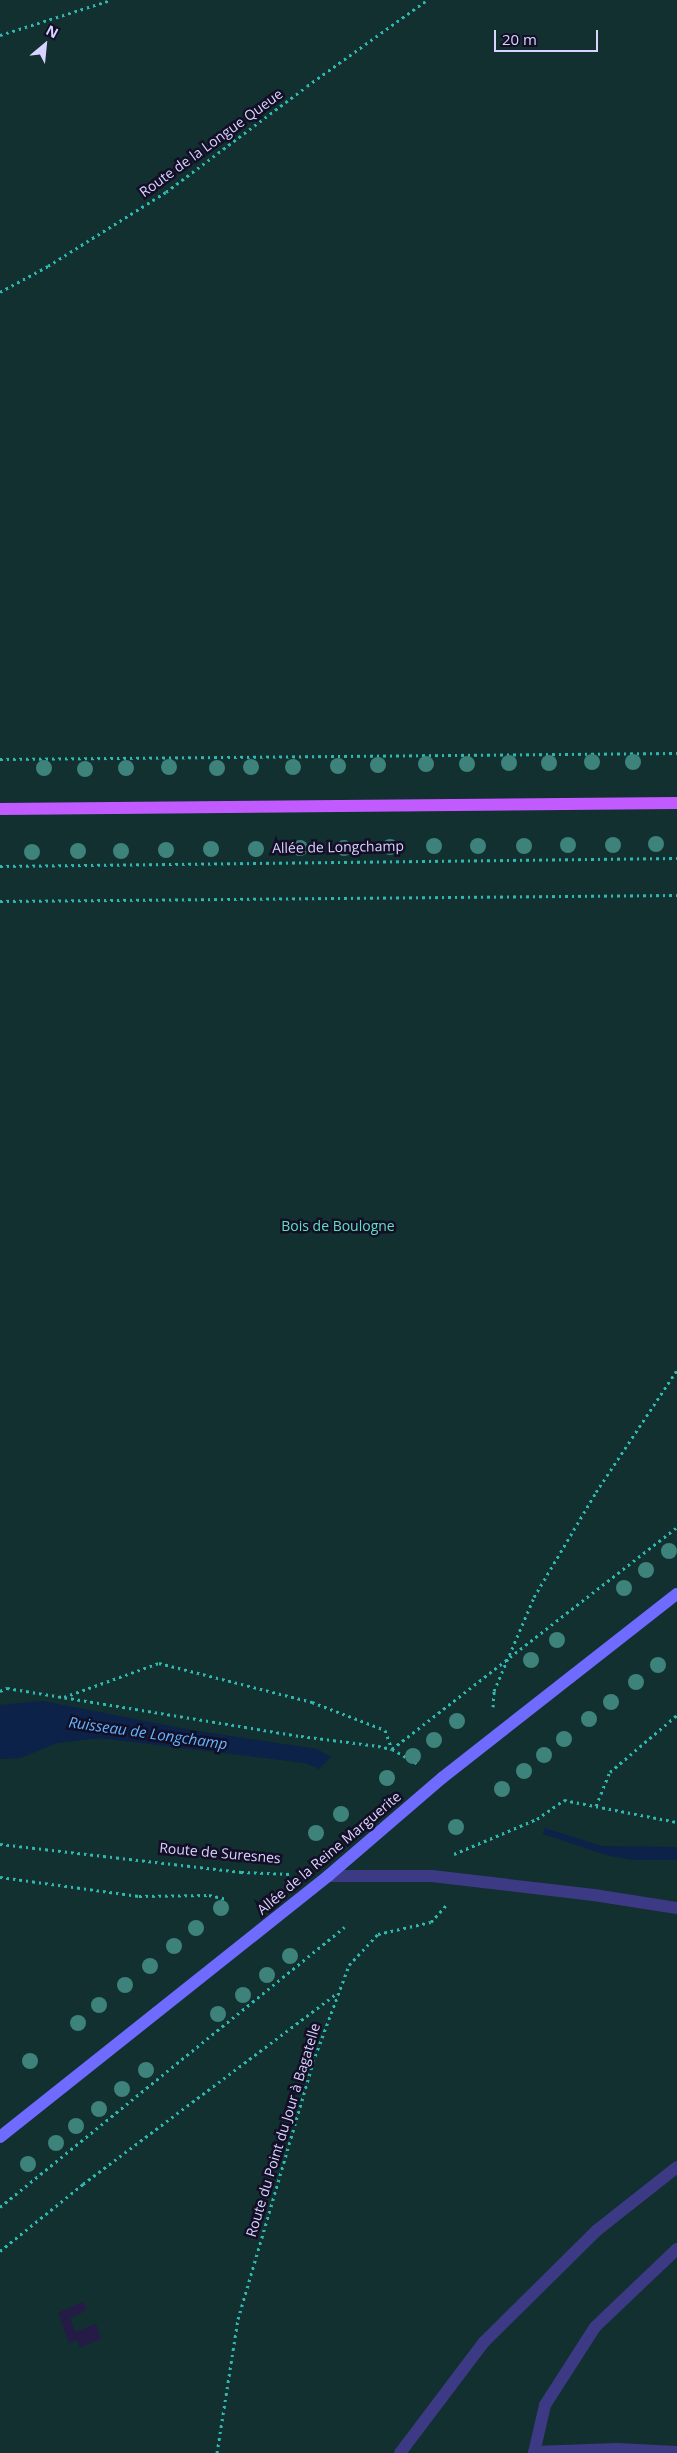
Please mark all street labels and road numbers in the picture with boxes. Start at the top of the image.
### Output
street label: Route de la Longue Queue [136,85,286,201]
street label: Allée de Longchamp [272,837,404,857]
street label: Allée de la Reine Marguerite [254,1788,404,1918]
street label: Route de Suresnes [159,1839,281,1867]
street label: Route du Point du Jour à Bagatelle [242,2021,324,2239]

